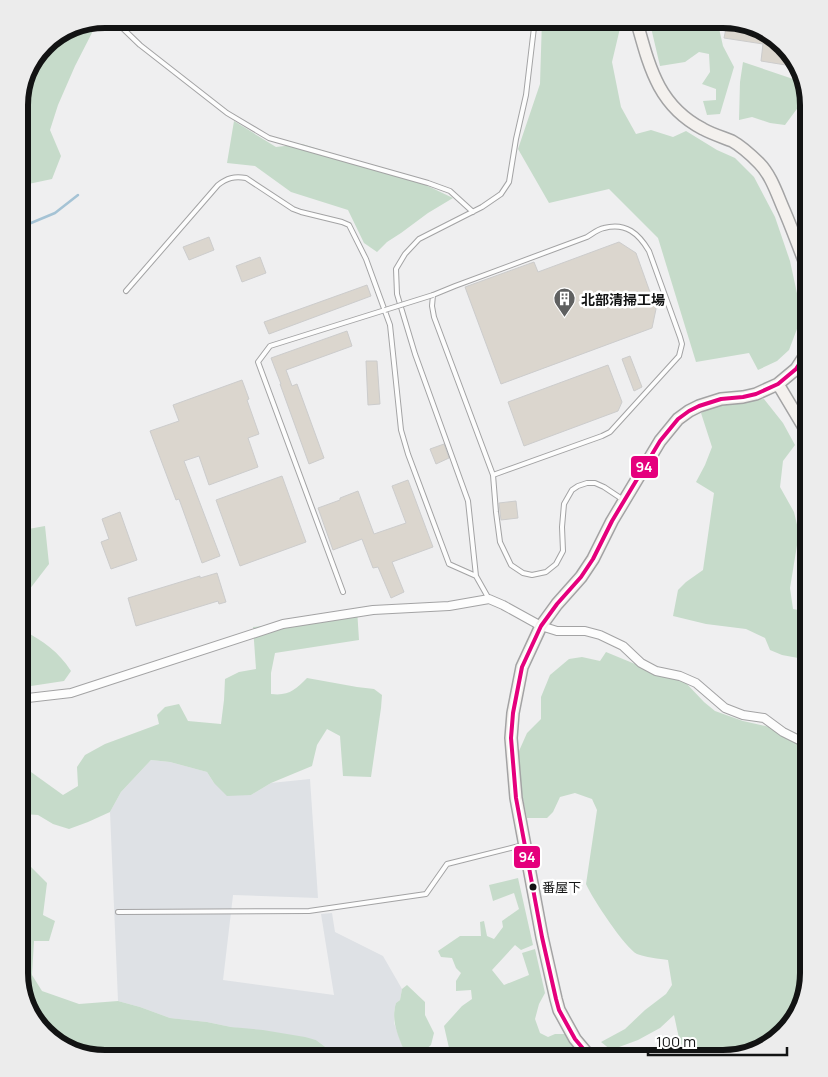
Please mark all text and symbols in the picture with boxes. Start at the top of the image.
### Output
building icon: 北部清掃工場 [553,287,577,318]
place label: 北部清掃工場 [581,290,665,309]
line badge: 94 [630,455,659,479]
text: 94 [635,457,653,476]
line badge: 94 [513,845,541,869]
text: 94 [518,847,536,866]
place label: 番屋下 [542,878,581,896]
marker: 番屋下 [528,882,538,892]
scale bar [648,1024,787,1056]
text: 100 m [656,1031,696,1052]

